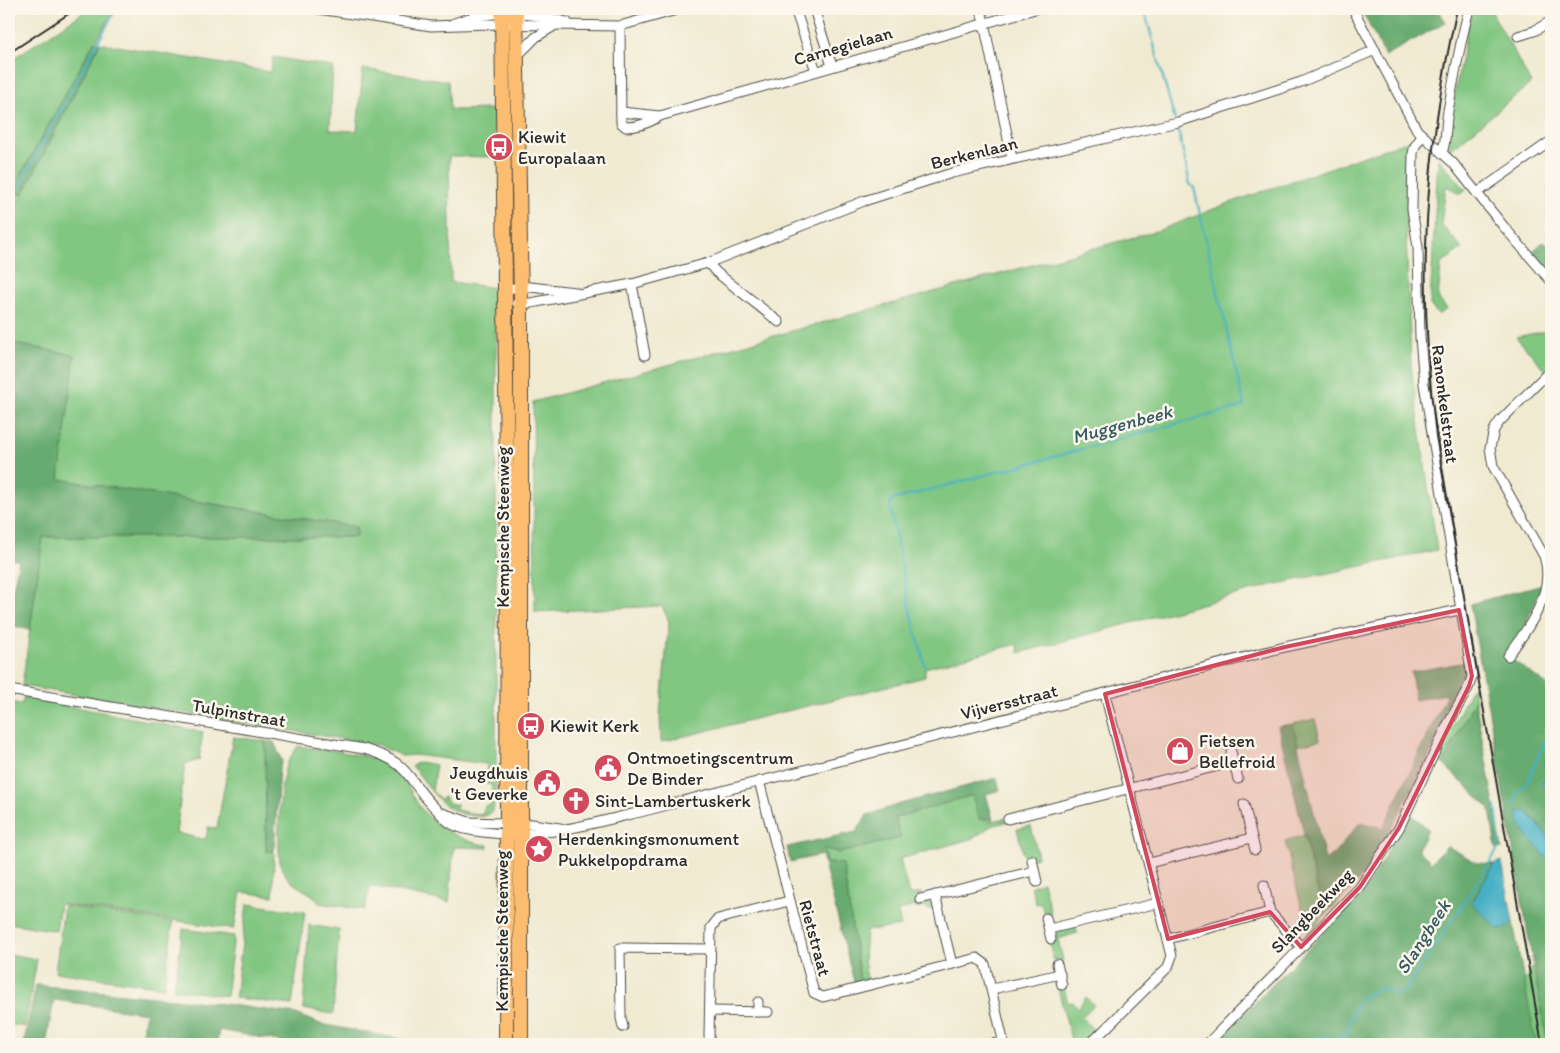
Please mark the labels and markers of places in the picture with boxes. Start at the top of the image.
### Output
place label: Kiewit Europalaan [518,126,606,169]
bus stop icon: Kiewit Europalaan [484,132,514,162]
bus stop icon: Kiewit Kerk [516,711,546,741]
place label: Kiewit Kerk [550,715,639,737]
place label: Fietsen Bellefroid [1199,730,1276,773]
shop icon: Fietsen Bellefroid [1165,736,1195,766]
place label: Ontmoetingscentrum De Binder [627,747,794,790]
public building icon: Ontmoetingscentrum De Binder [593,753,623,783]
place label: Jeugdhuis 't Geverke [450,762,528,805]
public building icon: Jeugdhuis 't Geverke [532,768,562,798]
church icon: Sint-Lambertuskerk [561,786,591,816]
place label: Sint-Lambertuskerk [595,790,751,812]
place label: Herdenkingsmonument Pukkelpopdrama [558,828,739,871]
place icon: Herdenkingsmonument Pukkelpopdrama [524,834,554,864]

